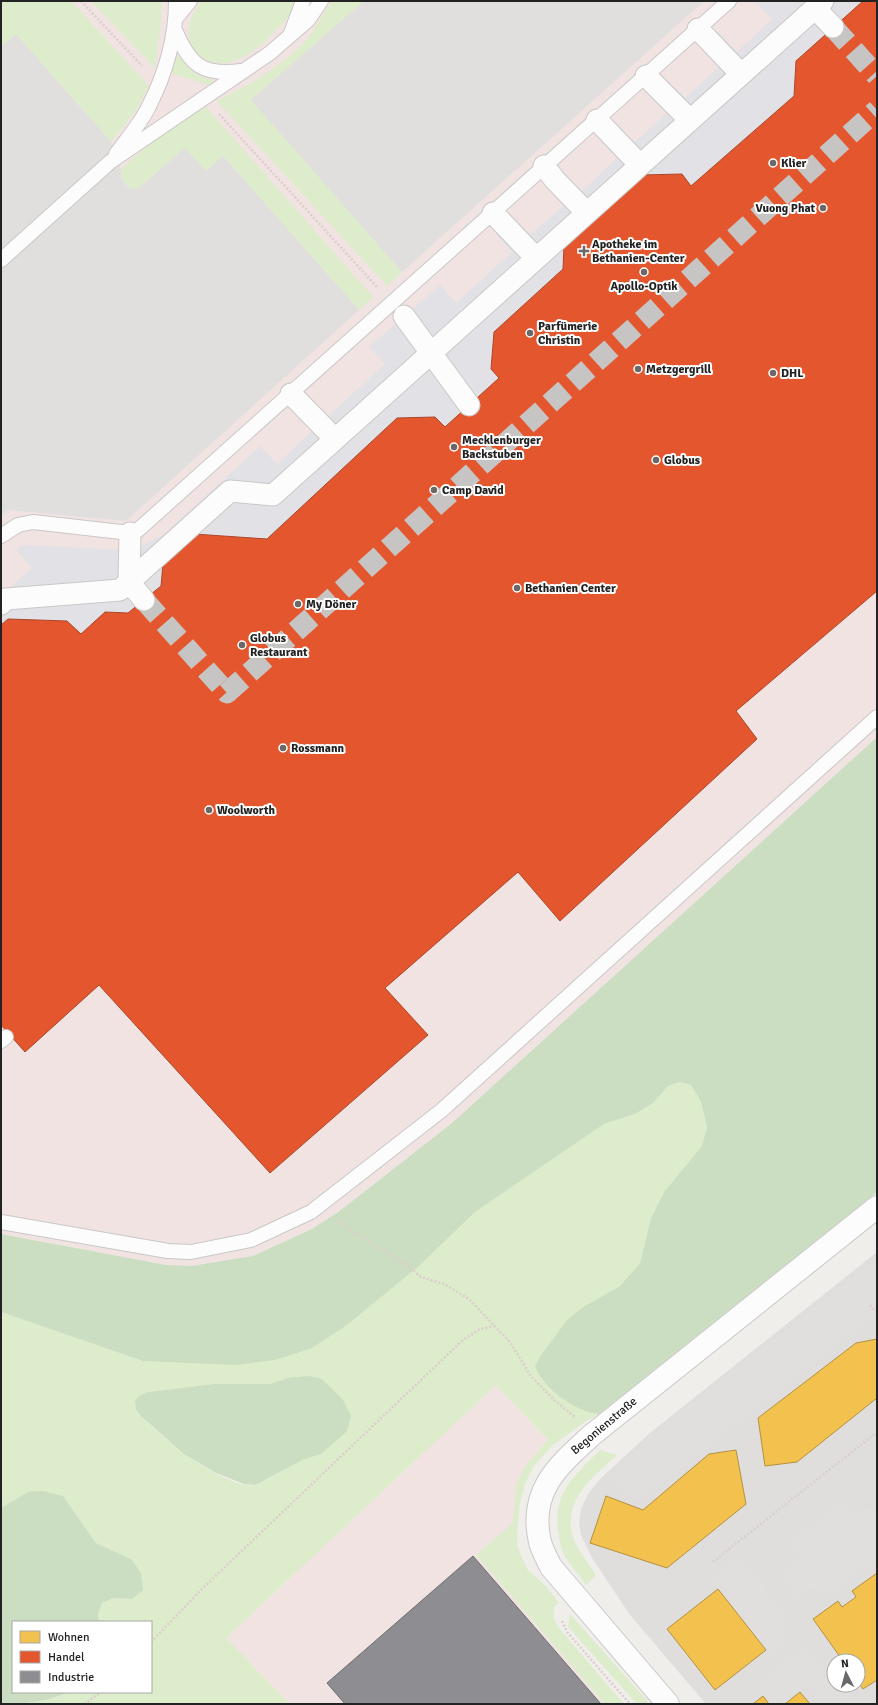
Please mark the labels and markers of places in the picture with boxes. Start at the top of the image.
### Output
place label: Klier [781,156,807,171]
marker: Klier [768,158,778,168]
place label: Vuong Phat [755,201,816,216]
marker: Vuong Phat [818,203,828,213]
place label: Apotheke im Bethanien-Center [592,237,685,266]
marker: Apotheke im Bethanien-Center [579,246,589,256]
marker: Apollo-Optik [639,267,649,277]
place label: Apollo-Optik [610,279,678,294]
place label: Parfümerie Christin [538,319,597,348]
marker: Parfümerie Christin [525,328,535,338]
place label: Metzgergrill [646,362,712,377]
marker: Metzgergrill [633,364,643,374]
place label: DHL [781,366,804,381]
marker: DHL [768,368,778,378]
place label: Mecklenburger Backstuben [462,433,541,462]
marker: Mecklenburger Backstuben [449,442,459,452]
place label: Globus [664,453,701,468]
marker: Globus [651,455,661,465]
place label: Camp David [442,483,504,498]
marker: Camp David [429,485,439,495]
place label: Bethanien Center [525,581,616,596]
marker: Bethanien Center [512,583,522,593]
place label: My Döner [306,597,356,612]
marker: My Döner [293,599,303,609]
place label: Globus Restaurant [250,631,308,660]
marker: Globus Restaurant [237,640,247,650]
place label: Rossmann [291,741,345,756]
marker: Rossmann [278,743,288,753]
place label: Woolworth [217,803,276,818]
marker: Woolworth [204,805,214,815]

